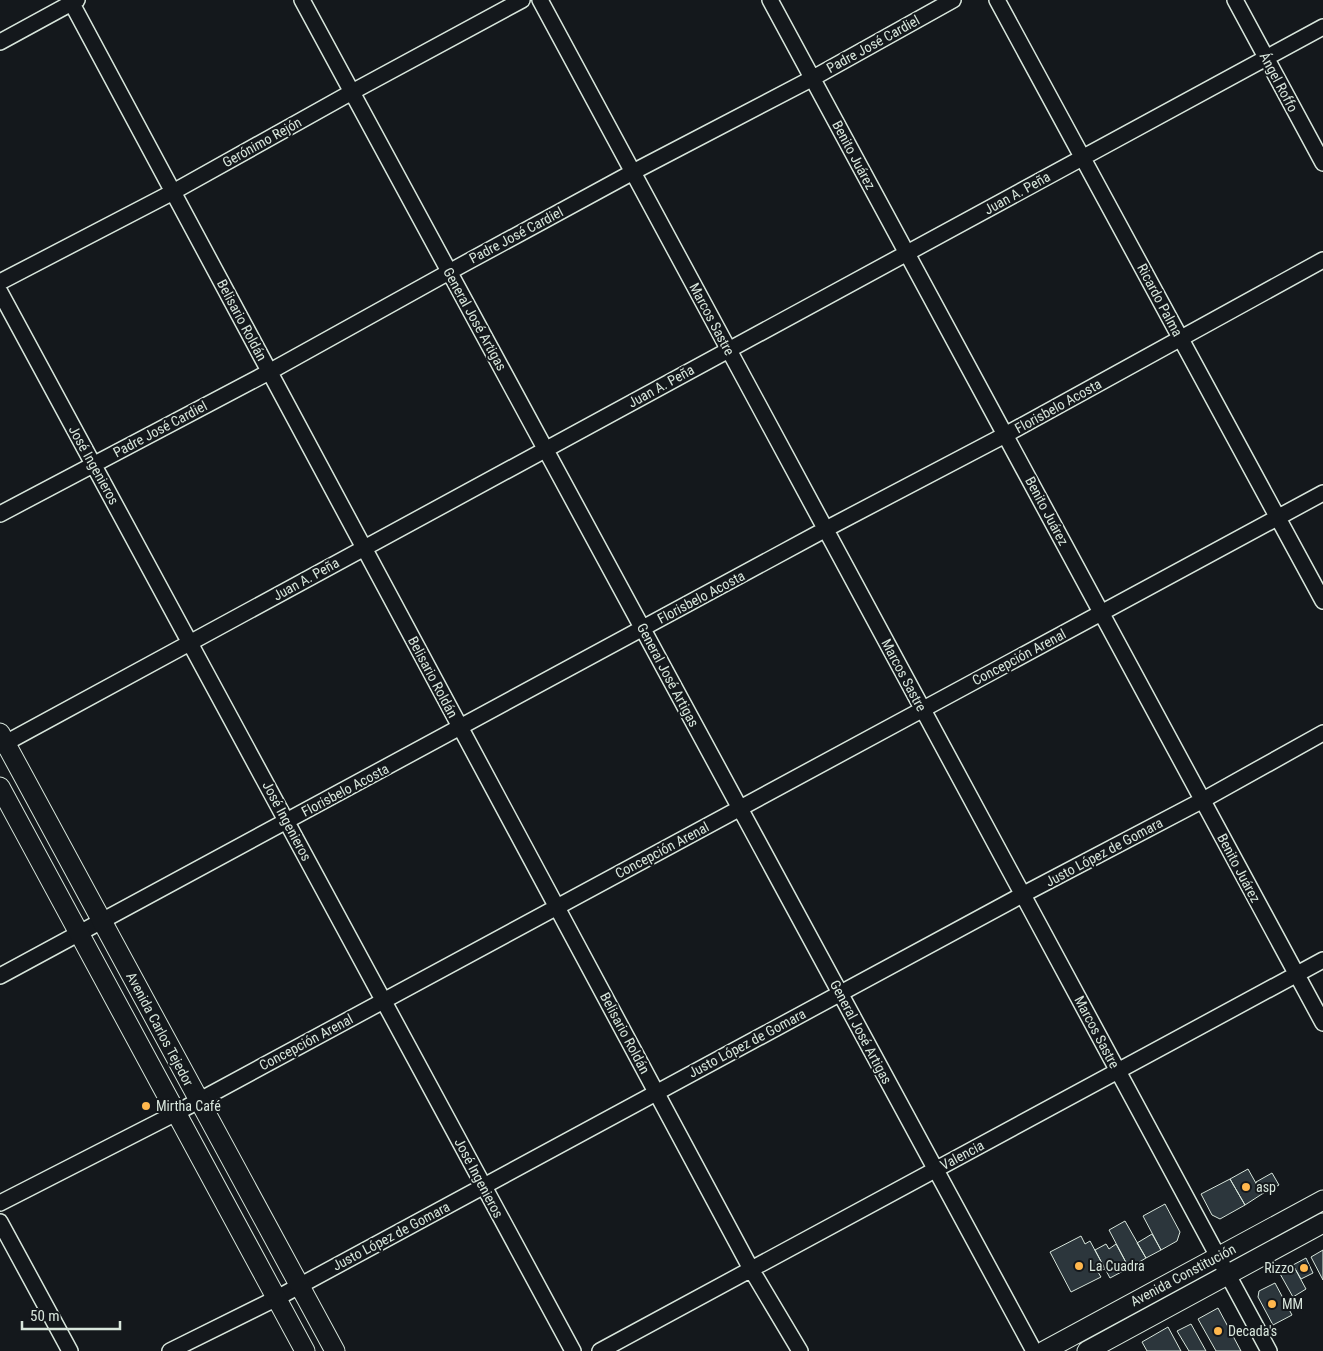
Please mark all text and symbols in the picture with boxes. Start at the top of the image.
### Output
street label: Padre José Cardiel [824,12,922,76]
street label: Ángel Roffo [1257,49,1302,114]
street label: Gerónimo Rejón [220,114,304,170]
street label: Benito Juárez [829,118,879,192]
street label: Juan A. Peña [981,168,1053,218]
street label: Padre José Cardiel [466,204,566,266]
street label: Ricardo Palma [1134,261,1186,339]
street label: General José Artigas [440,265,510,373]
street label: Belisario Roldán [214,277,270,363]
street label: Marcos Sastre [686,280,738,358]
street label: Juan A. Peña [625,361,697,411]
street label: Florisbelo Acosta [1012,376,1104,436]
street label: Padre José Cardiel [110,398,210,460]
street label: José Ingenieros [66,423,122,507]
street label: Benito Juárez [1022,474,1072,548]
street label: Juan A. Peña [270,554,342,604]
street label: Florisbelo Acosta [655,567,747,627]
street label: General José Artigas [634,620,702,730]
street label: Concepción Arenal [969,626,1069,688]
street label: Belisario Roldán [405,634,461,720]
street label: Marcos Sastre [878,636,930,714]
street label: Florisbelo Acosta [299,760,391,820]
street label: José Ingenieros [259,778,315,864]
street label: Justo López de Gomara [1043,814,1165,890]
street label: Concepción Arenal [612,819,712,881]
street label: Benito Juárez [1214,831,1264,905]
street label: Avenida Carlos Tejedor [123,969,197,1089]
street label: General José Artigas [827,977,895,1087]
street label: Belisario Roldán [597,990,653,1076]
street label: Marcos Sastre [1071,993,1123,1071]
street label: Justo López de Gomara [686,1005,808,1081]
street label: Concepción Arenal [256,1011,356,1073]
place label: Mirtha Café [156,1098,221,1114]
marker: Mirtha Café [140,1100,152,1112]
street label: José Ingenieros [451,1135,507,1221]
street label: Valencia [937,1137,987,1173]
place label: asp [1256,1179,1276,1195]
marker: asp [1240,1181,1252,1193]
street label: Justo López de Gomara [330,1198,452,1274]
street label: Avenida Constitución [1128,1240,1238,1310]
place label: La Cuadra [1089,1258,1145,1274]
marker: La Cuadra [1073,1260,1085,1272]
place label: Rizzo [1264,1260,1294,1276]
marker: Rizzo [1298,1262,1310,1274]
place label: MM [1282,1296,1303,1312]
scale bar [22,1298,120,1330]
marker: MM [1266,1298,1278,1310]
text: 50 m [30,1307,60,1325]
place label: Decada's [1228,1323,1277,1339]
marker: Decada's [1212,1325,1224,1337]

